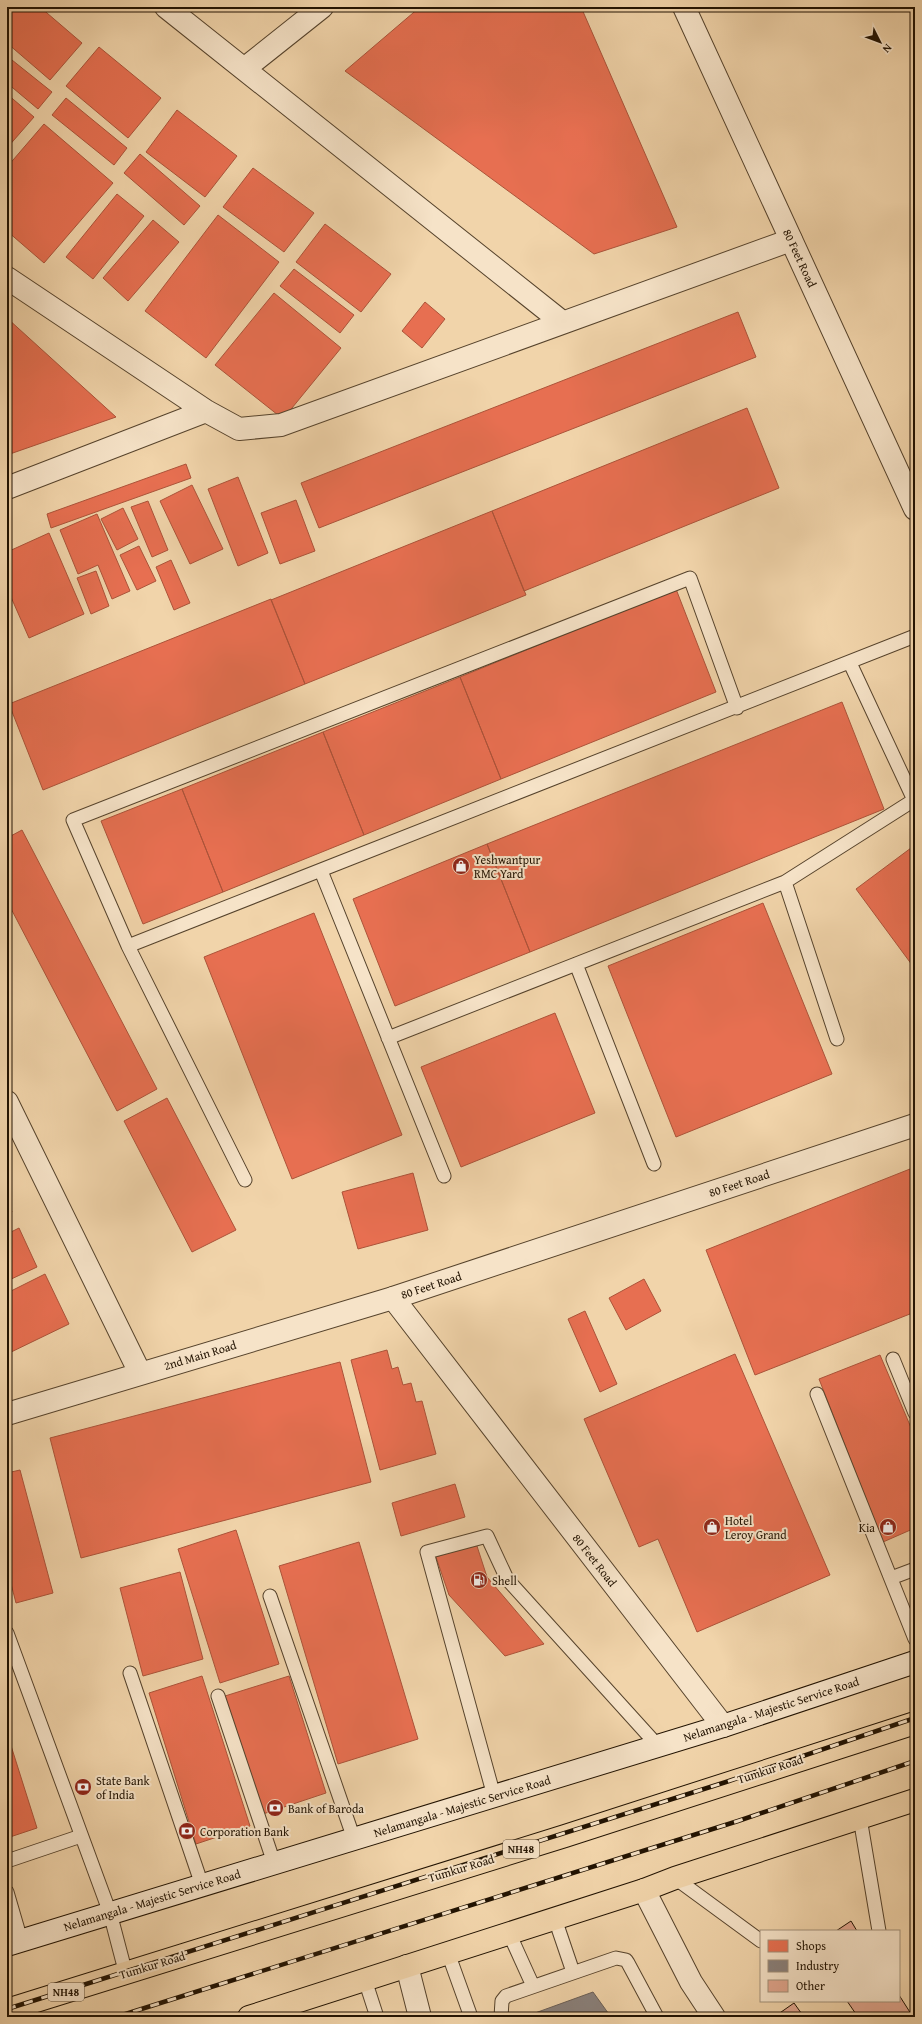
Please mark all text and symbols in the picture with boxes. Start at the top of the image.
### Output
north arrow [860,22,900,62]
text: N [879,41,896,57]
street label: 80 Feet Road [779,226,821,291]
place label: Yeshwantpur RMC Yard [474,851,541,882]
shop icon: Yeshwantpur RMC Yard [451,856,471,876]
street label: 80 Feet Road [706,1165,772,1201]
street label: 80 Feet Road [398,1267,464,1303]
street label: 2nd Main Road [162,1336,239,1374]
place label: Hotel Leroy Grand [725,1512,787,1543]
shop icon: Hotel Leroy Grand [702,1517,722,1537]
shop icon: Kia [878,1517,898,1537]
place label: Kia [859,1519,875,1536]
street label: 80 Feet Road [569,1530,621,1590]
fuel station icon: Shell [469,1570,489,1590]
place label: Shell [492,1572,518,1589]
street label: Nelamangala - Majestic Service Road [681,1672,862,1746]
street label: Tumkur Road [735,1750,806,1788]
street label: Nelamangala - Majestic Service Road [372,1771,553,1841]
place label: State Bank of India [96,1772,150,1803]
bank icon: State Bank of India [73,1777,93,1797]
bank icon: Bank of Baroda [265,1798,285,1818]
place label: Bank of Baroda [288,1800,364,1817]
bank icon: Corporation Bank [177,1821,197,1841]
place label: Corporation Bank [200,1823,290,1840]
road number: NH48 [503,1840,539,1858]
street label: Tumkur Road [426,1850,497,1886]
street label: Nelamangala - Majestic Service Road [62,1865,243,1935]
legend [760,1930,900,2002]
text: Shops [796,1937,826,1954]
street label: Tumkur Road [117,1947,188,1983]
text: Industry [796,1957,839,1974]
text: Other [796,1977,825,1994]
road number: NH48 [48,1983,84,2001]

